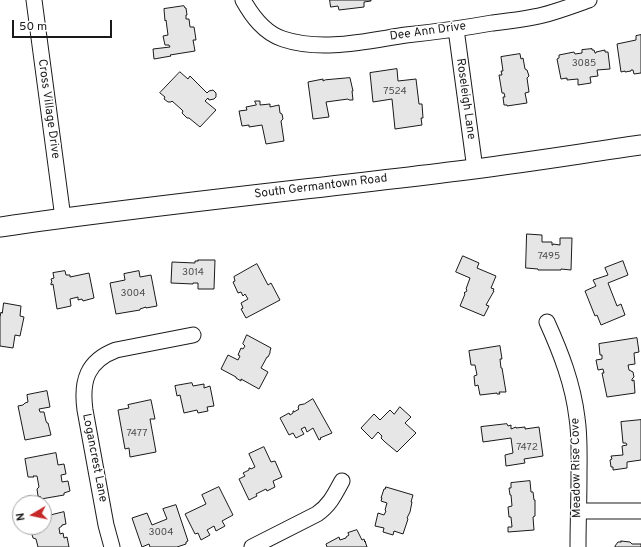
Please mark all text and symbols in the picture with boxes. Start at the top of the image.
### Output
scale bar [14,12,114,38]
text: 50 m [19,19,47,35]
street label: Dee Ann Drive [389,20,467,44]
street label: Cross Village Drive [34,58,62,160]
street label: Roseleigh Lane [452,58,478,140]
house number: 3085 [572,58,596,70]
house number: 7524 [383,86,407,98]
street label: South Germantown Road [254,172,388,202]
house number: 7495 [538,251,560,263]
house number: 3014 [182,267,204,279]
house number: 3004 [121,288,145,300]
street label: Logancrest Lane [78,412,110,504]
street label: Meadow Rise Cove [569,418,585,518]
house number: 7477 [126,428,148,440]
house number: 7472 [516,442,538,454]
north arrow [12,495,52,535]
text: N [14,512,29,522]
house number: 3004 [149,527,173,539]

